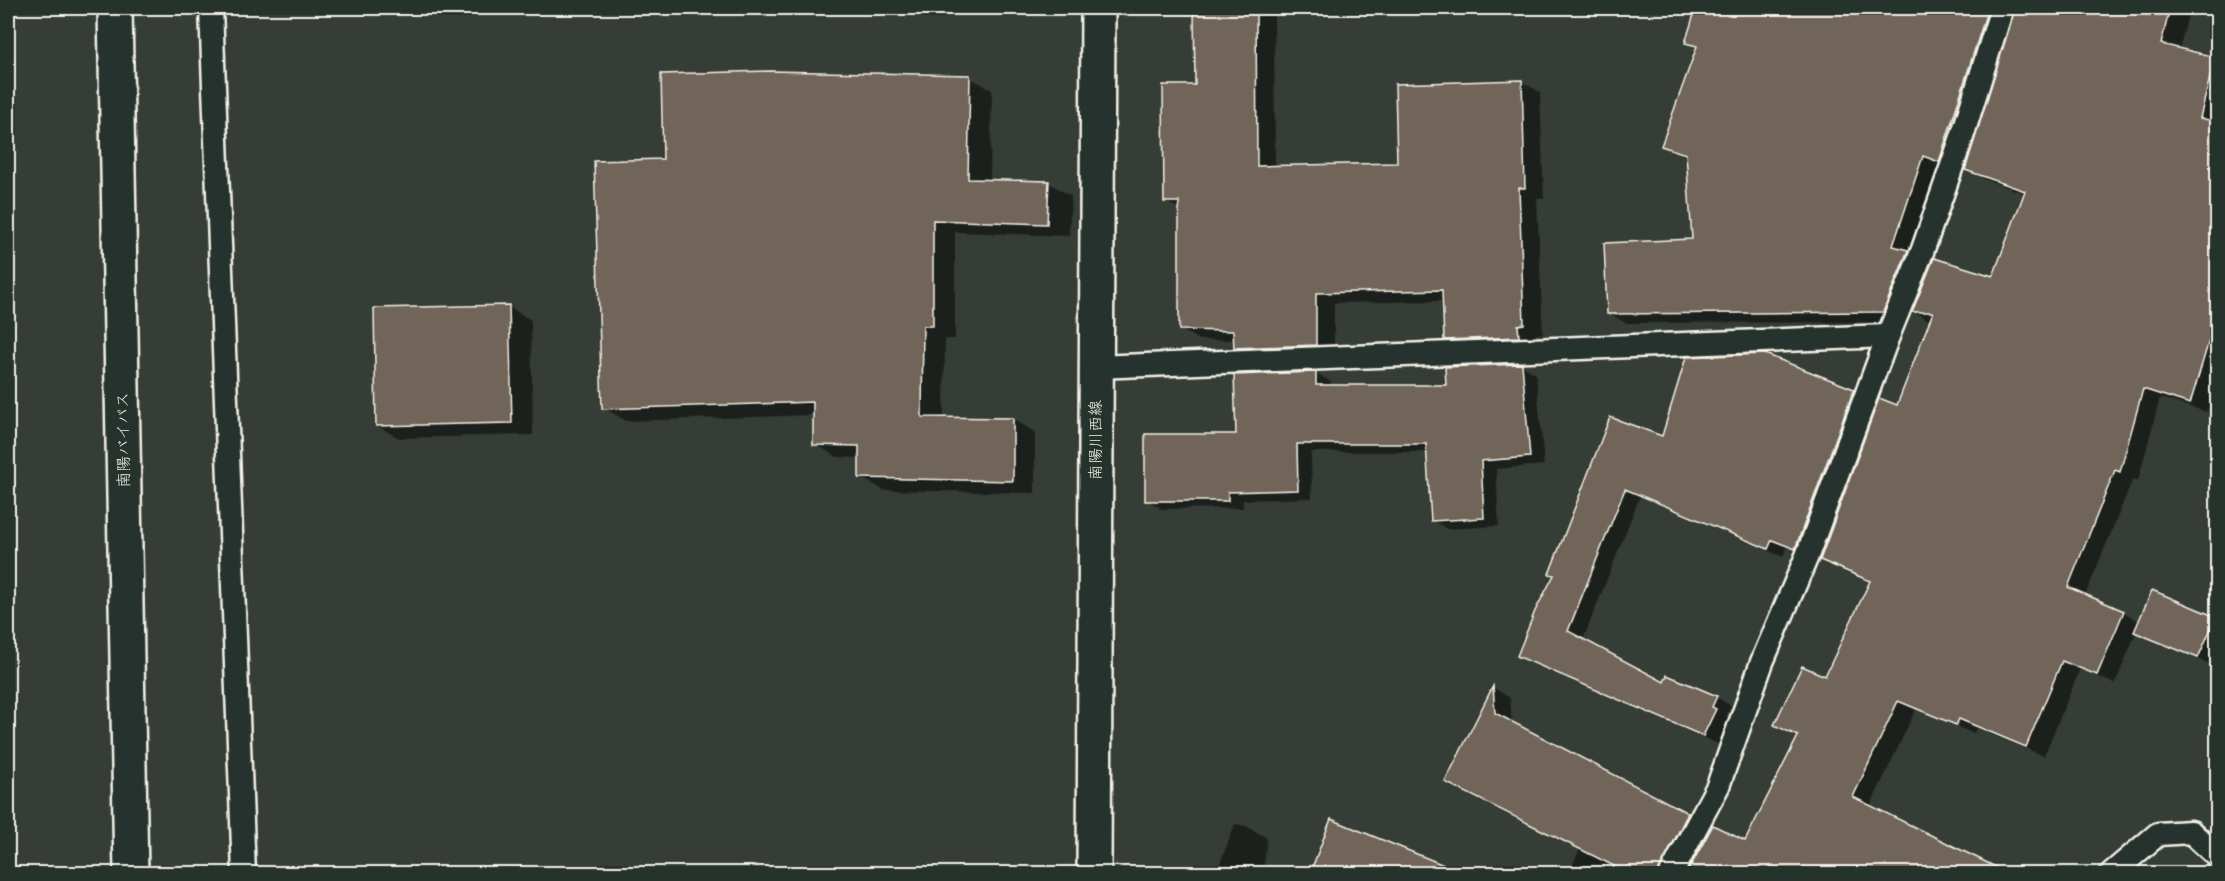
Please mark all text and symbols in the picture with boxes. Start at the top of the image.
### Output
street label: 南陽バイパス [112,392,134,488]
street label: 南陽川西線 [1085,400,1106,480]

